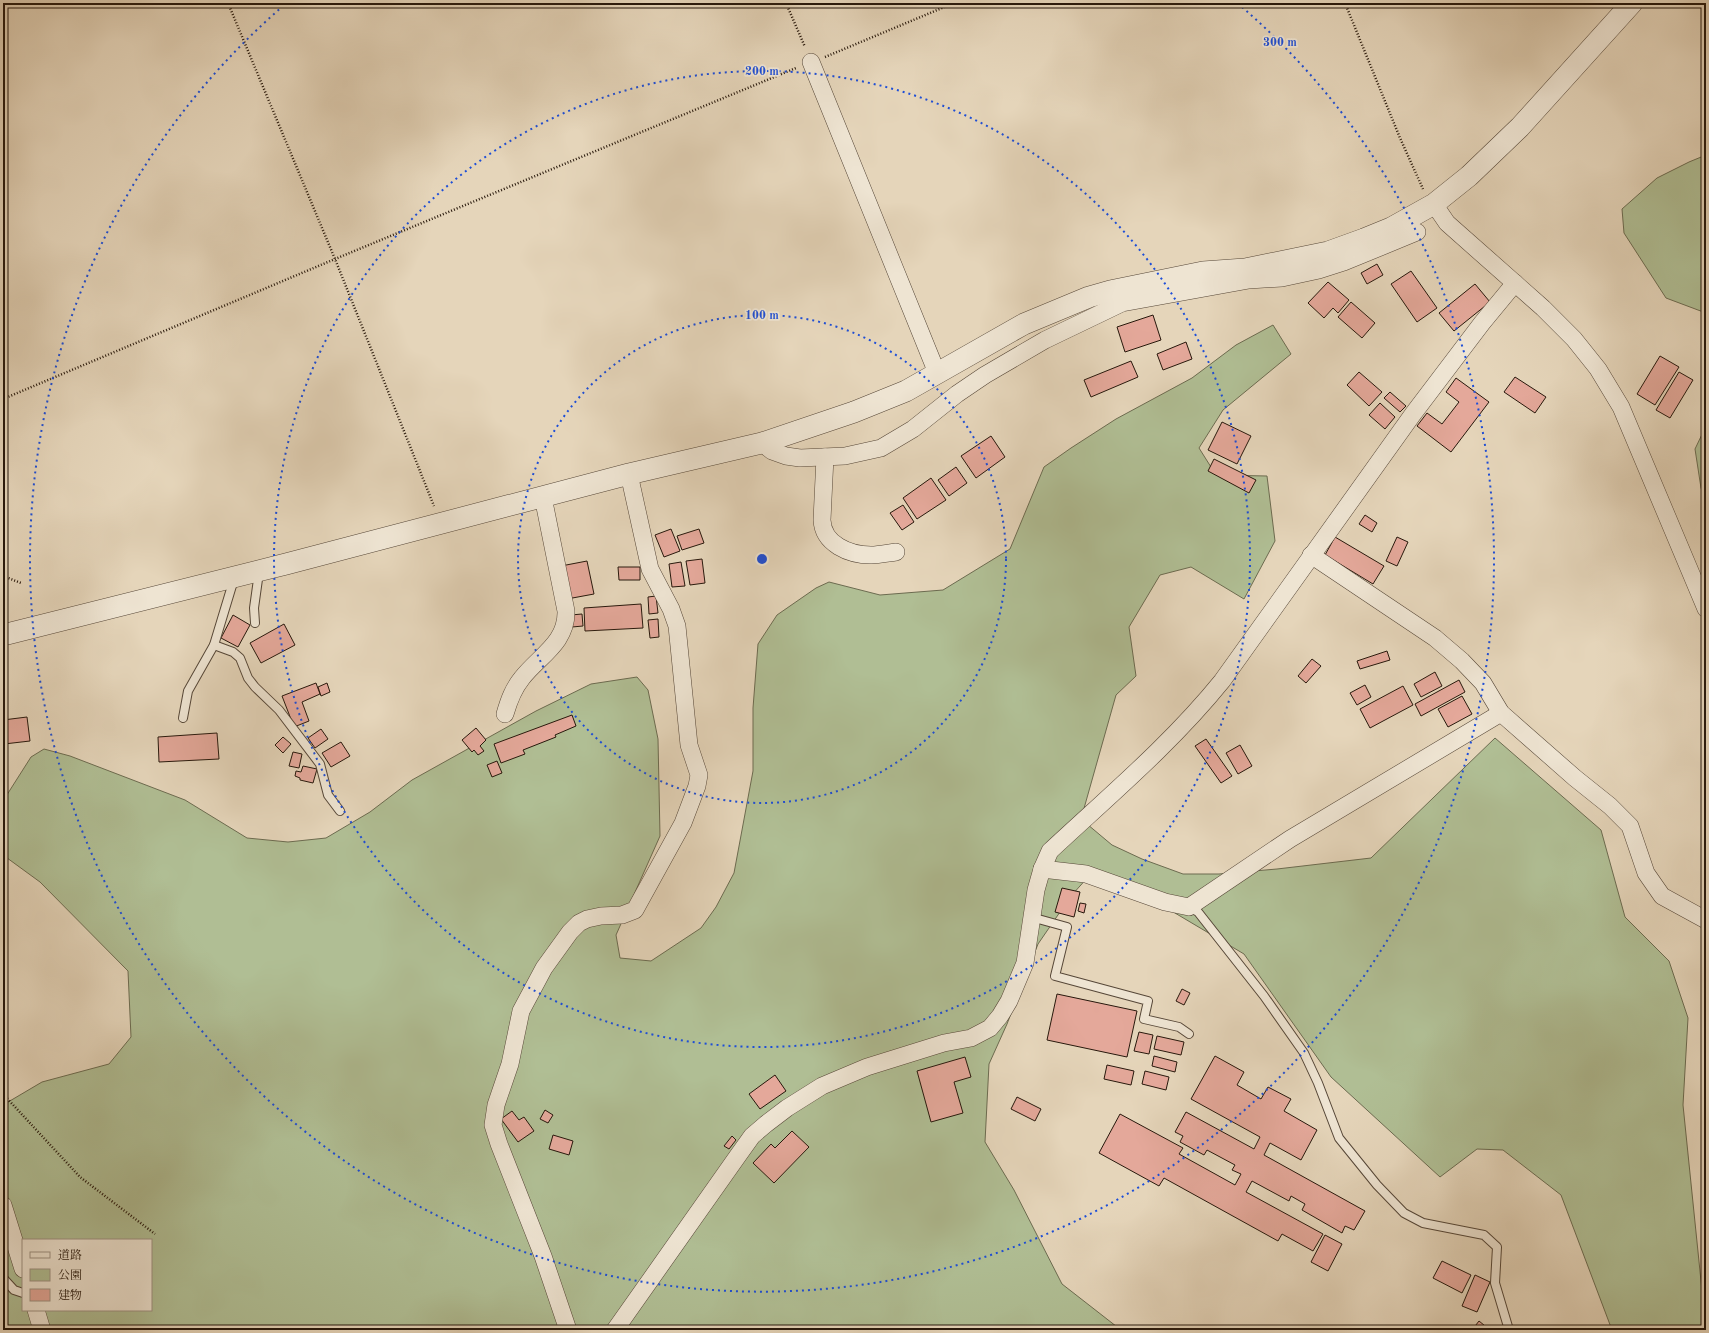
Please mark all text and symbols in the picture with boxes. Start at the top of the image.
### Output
text: 300 m [1263,37,1297,49]
text: 200 m [745,66,779,78]
text: 100 m [745,310,779,322]
centre of rings [755,552,769,566]
legend [22,1239,152,1311]
text: 道路 [58,1248,82,1262]
text: 公園 [58,1269,82,1282]
text: 建物 [58,1288,82,1302]

